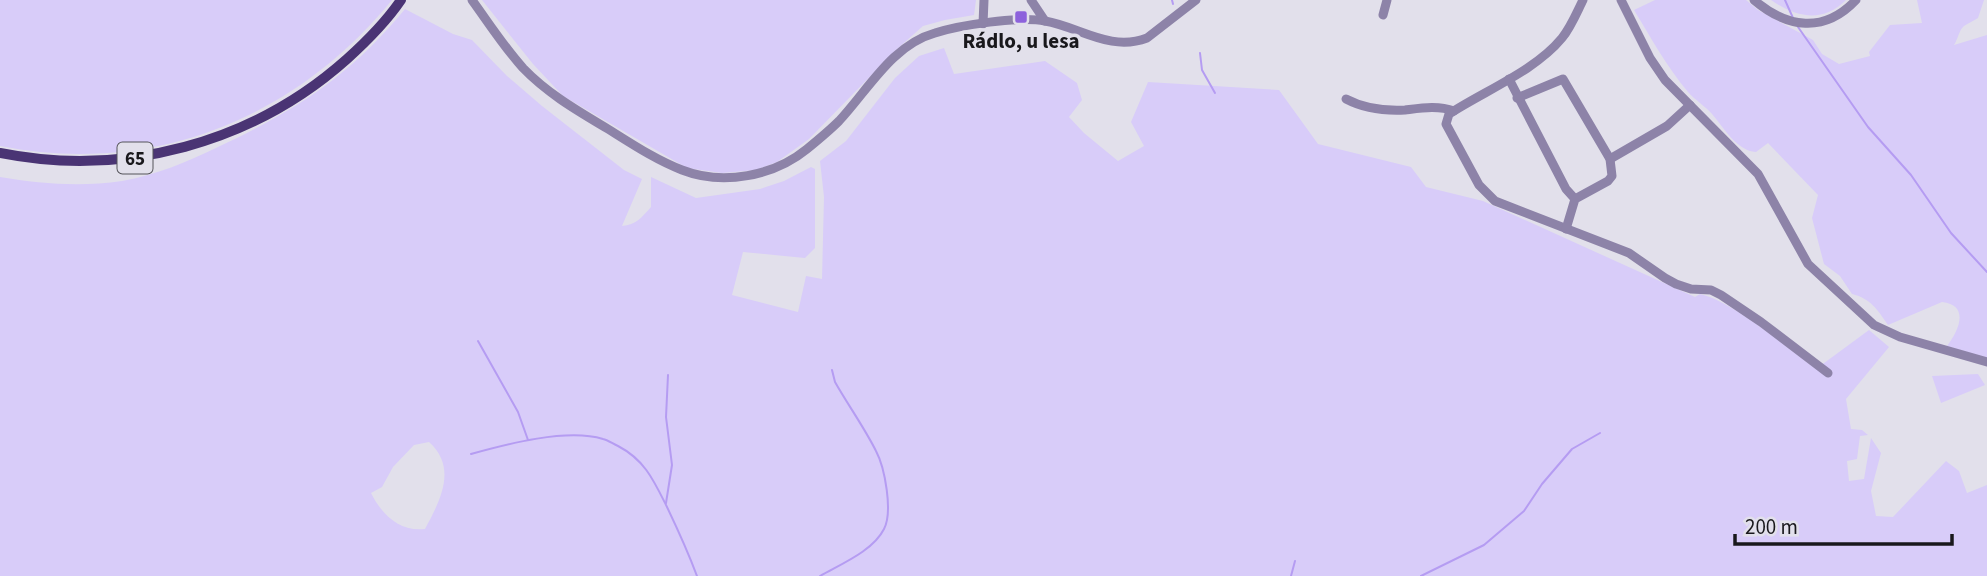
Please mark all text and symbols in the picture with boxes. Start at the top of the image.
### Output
marker: Rádlo, u lesa [1013,9,1029,25]
place label: Rádlo, u lesa [962,26,1080,56]
road number: 65 [118,142,152,174]
scale bar [1735,503,1952,546]
text: 200 m [1745,512,1798,542]

